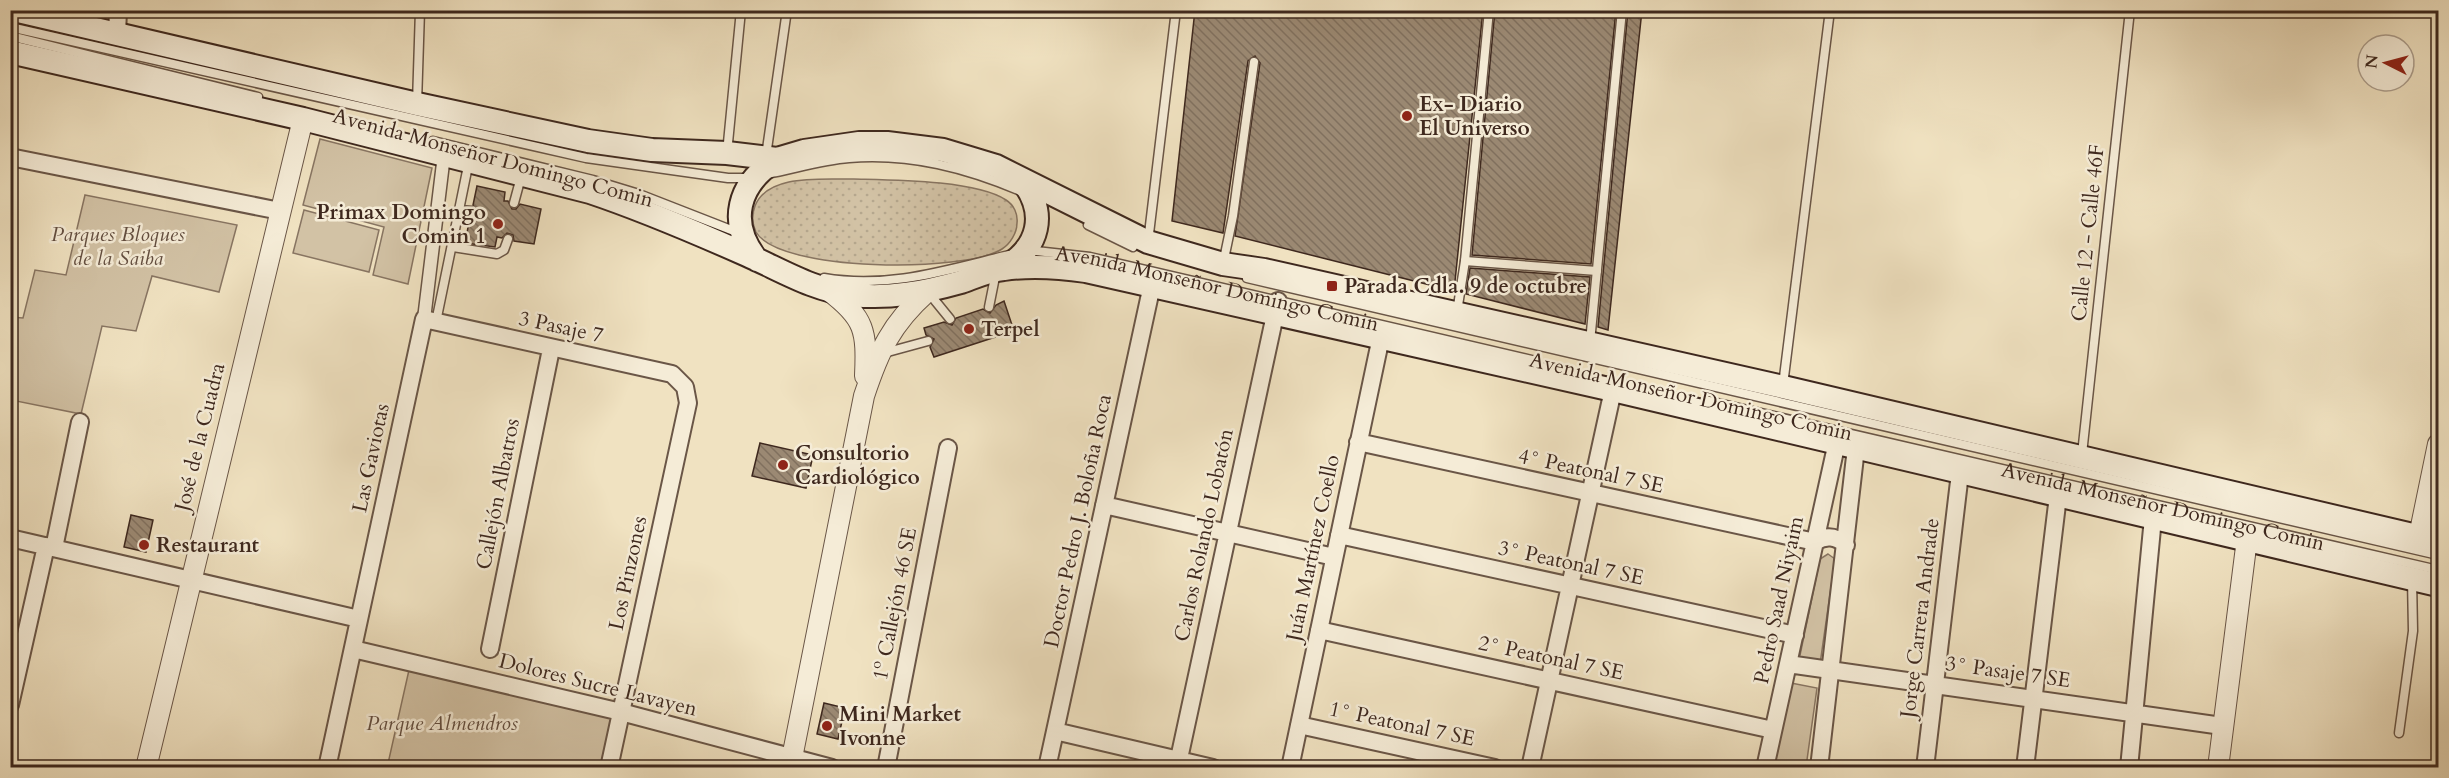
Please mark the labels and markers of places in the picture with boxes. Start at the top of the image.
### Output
place label: Ex- Diario El Universo [1419,90,1530,143]
marker: Ex- Diario El Universo [1400,109,1414,123]
place label: Primax Domingo Comin 1 [316,198,486,251]
marker: Primax Domingo Comin 1 [491,217,505,231]
place label: Parada Cdla. 9 de octubre [1344,272,1587,301]
marker: Parada Cdla. 9 de octubre [1325,279,1339,293]
place label: Terpel [981,315,1040,344]
marker: Terpel [962,322,976,336]
place label: Consultorio Cardiológico [795,439,920,492]
marker: Consultorio Cardiológico [776,458,790,472]
place label: Restaurant [156,531,259,560]
marker: Restaurant [137,538,151,552]
place label: Mini Market Ivonne [839,700,962,753]
marker: Mini Market Ivonne [820,719,834,733]

